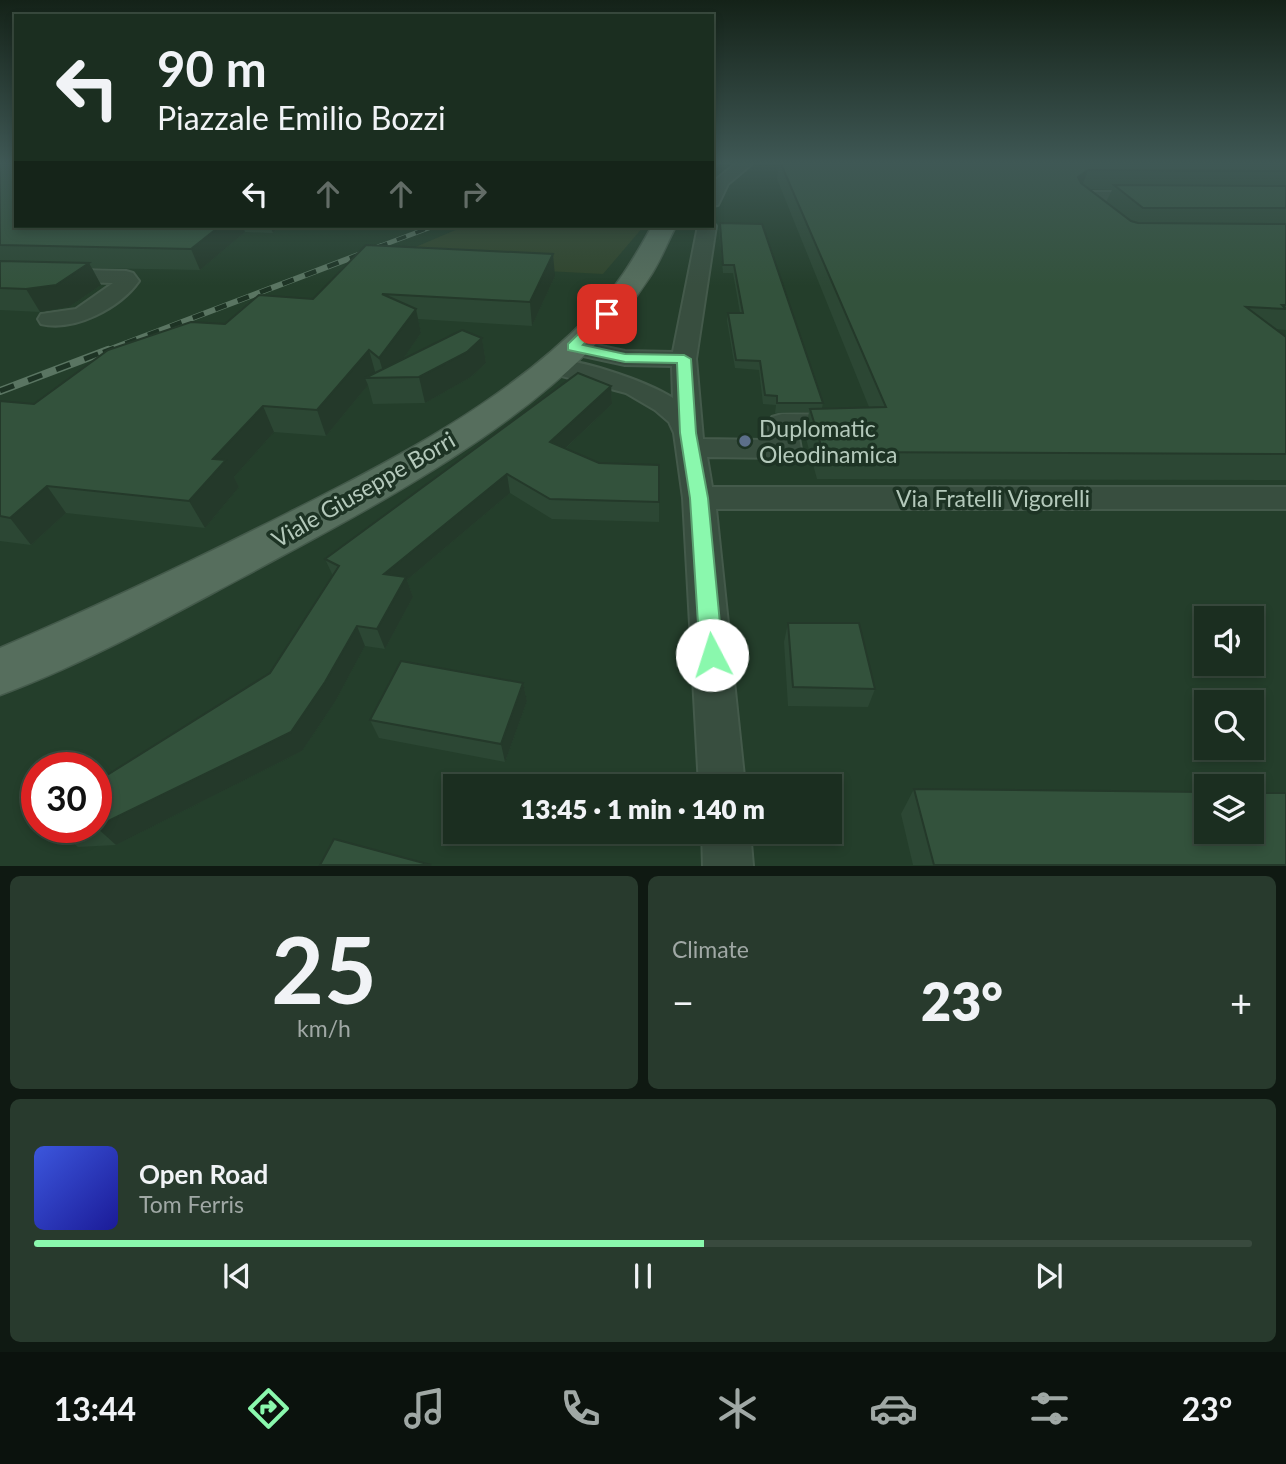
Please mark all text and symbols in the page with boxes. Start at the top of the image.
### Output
text: 90 m [157,39,267,97]
icon: left [42,42,133,133]
text: Piazzale Emilio Bozzi [157,98,446,137]
icon: left [236,175,274,213]
icon: ahead [309,175,347,213]
icon: ahead [382,175,420,213]
icon: right [455,175,493,213]
pin [577,284,637,344]
icon: arrive [588,295,626,333]
place label: Duplomatic Oleodinamica [759,414,897,468]
street label: Viale Giuseppe Borri [266,425,460,553]
marker: Duplomatic Oleodinamica [737,433,753,449]
street label: Via Fratelli Vigorelli [896,484,1090,512]
map controls [1194,606,1264,844]
button: sound [1194,606,1264,676]
position arrow [675,618,749,692]
button: search [1194,690,1264,760]
speed limit sign: 30 [21,752,112,843]
button: layers [1194,774,1264,844]
text: 13:45 · 1 min · 140 m [520,793,765,825]
text: 25 [271,914,377,1023]
text: Climate [672,935,749,963]
text: 23° [921,970,1003,1032]
text: − [672,979,694,1025]
text: + [1230,979,1252,1025]
text: km/h [297,1014,351,1042]
text: Open Road [139,1158,268,1190]
text: Tom Ferris [139,1190,244,1218]
icon: previous [218,1257,256,1295]
icon: pause [624,1257,662,1295]
icon: next [1030,1257,1068,1295]
icon: directions [244,1384,293,1433]
icon: music [400,1384,449,1433]
icon: phone [556,1384,605,1433]
icon: climate [713,1384,762,1433]
icon: car [869,1384,918,1433]
icon: filters [1025,1384,1074,1433]
text: 13:44 [54,1389,136,1428]
text: 23° [1182,1389,1232,1428]

